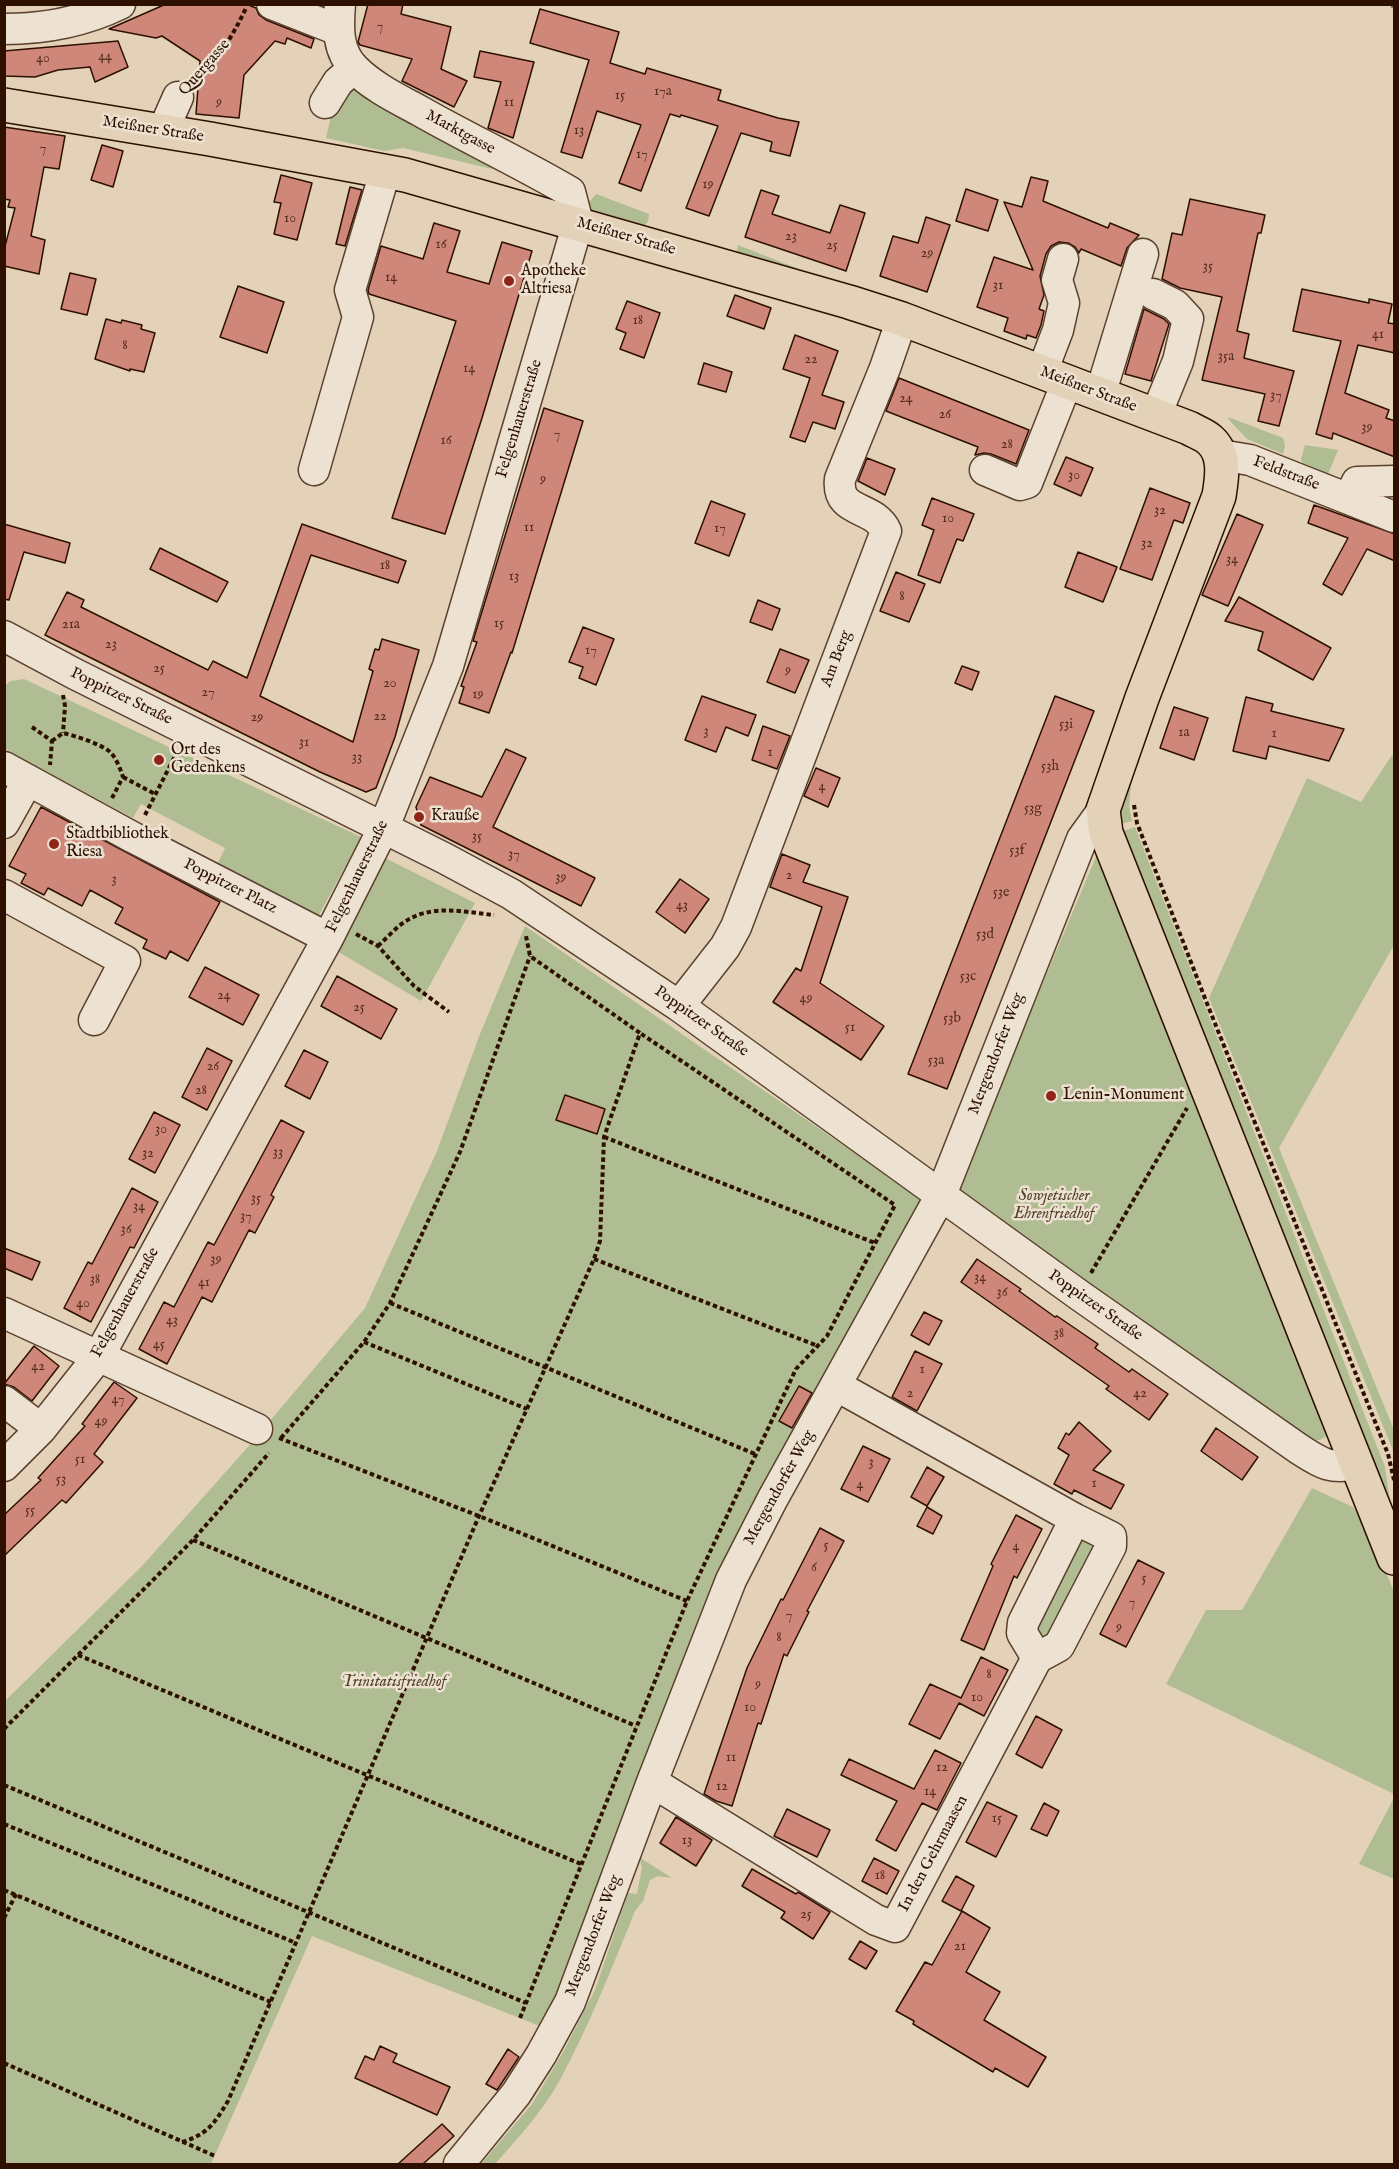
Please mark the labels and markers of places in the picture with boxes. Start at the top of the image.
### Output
place label: Apotheke Altriesa [521,262,586,300]
marker: Apotheke Altriesa [502,274,516,288]
place label: Ort des Gedenkens [171,741,245,779]
marker: Ort des Gedenkens [152,753,166,767]
place label: Krauße [431,807,479,827]
marker: Krauße [412,810,426,824]
place label: Stadtbibliothek Riesa [66,825,169,863]
marker: Stadtbibliothek Riesa [47,837,61,851]
place label: Lenin-Monument [1063,1086,1184,1106]
marker: Lenin-Monument [1044,1089,1058,1103]

